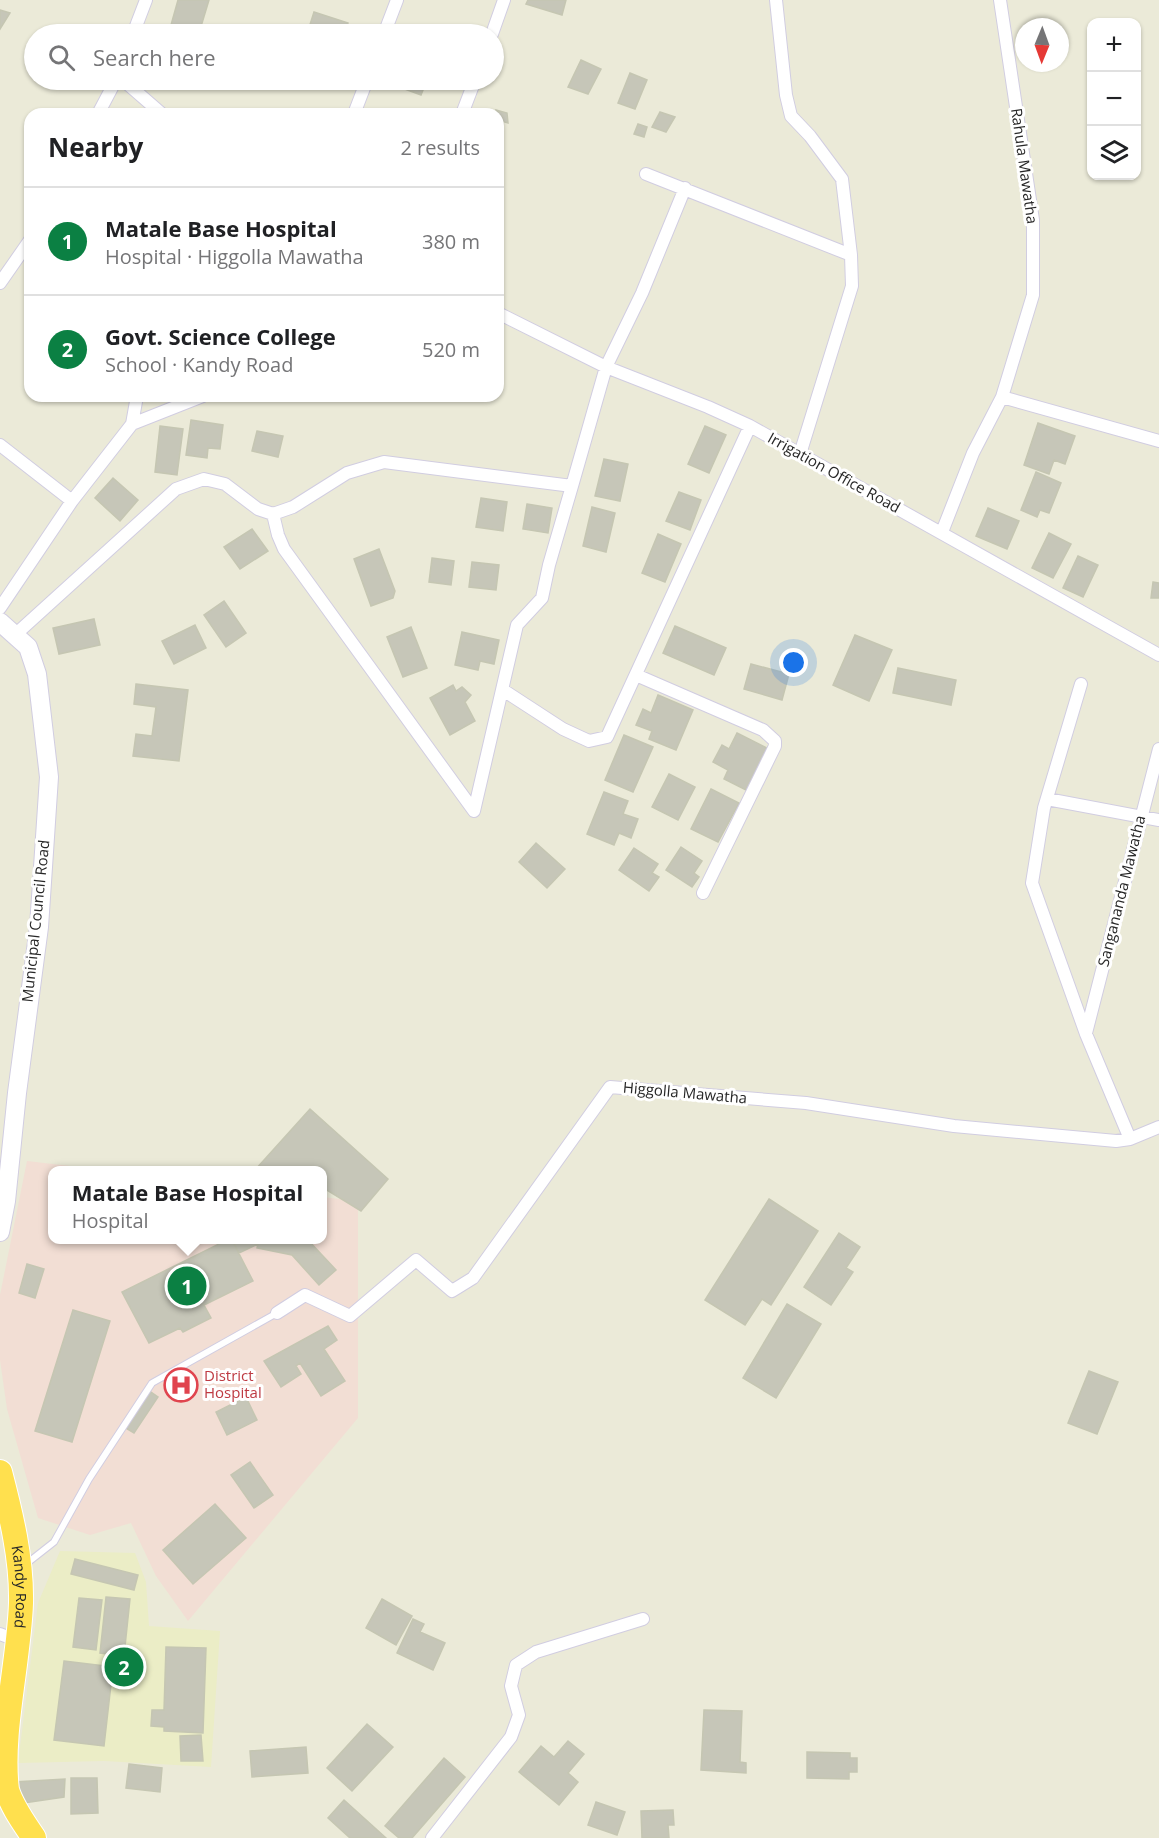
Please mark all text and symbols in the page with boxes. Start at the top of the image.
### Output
north arrow [1015,18,1069,72]
map controls [1087,18,1141,180]
button: + [1087,18,1141,72]
search box [24,24,504,90]
icon: search [45,41,78,74]
text: Search here [93,42,216,72]
button: − [1087,72,1141,126]
street label: Rahula Mawatha [1007,107,1043,225]
button: layers [1087,126,1141,180]
text: Nearby [48,129,143,165]
text: 2 results [400,134,480,161]
text: Matale Base Hospital [105,213,337,243]
text: 1 [62,228,73,255]
text: 380 m [422,228,480,255]
text: Hospital · Higgolla Mawatha [105,243,364,270]
text: Govt. Science College [105,321,336,351]
text: 2 [62,336,73,363]
text: 520 m [422,336,480,363]
text: School · Kandy Road [105,351,293,378]
street label: Irrigation Office Road [765,427,904,517]
your location [779,648,808,677]
street label: Sangananda Mawatha [1093,813,1149,968]
street label: Municipal Council Road [17,839,53,1003]
street label: Higgolla Mawatha [622,1077,748,1107]
popup [48,1166,327,1244]
text: Matale Base Hospital [72,1177,303,1207]
text: Hospital [72,1207,149,1234]
pin: 1 [168,1264,207,1308]
place label: District Hospital [204,1365,262,1402]
hospital icon: District Hospital [163,1367,199,1403]
street label: Kandy Road [8,1544,32,1629]
pin: 2 [104,1644,144,1690]

